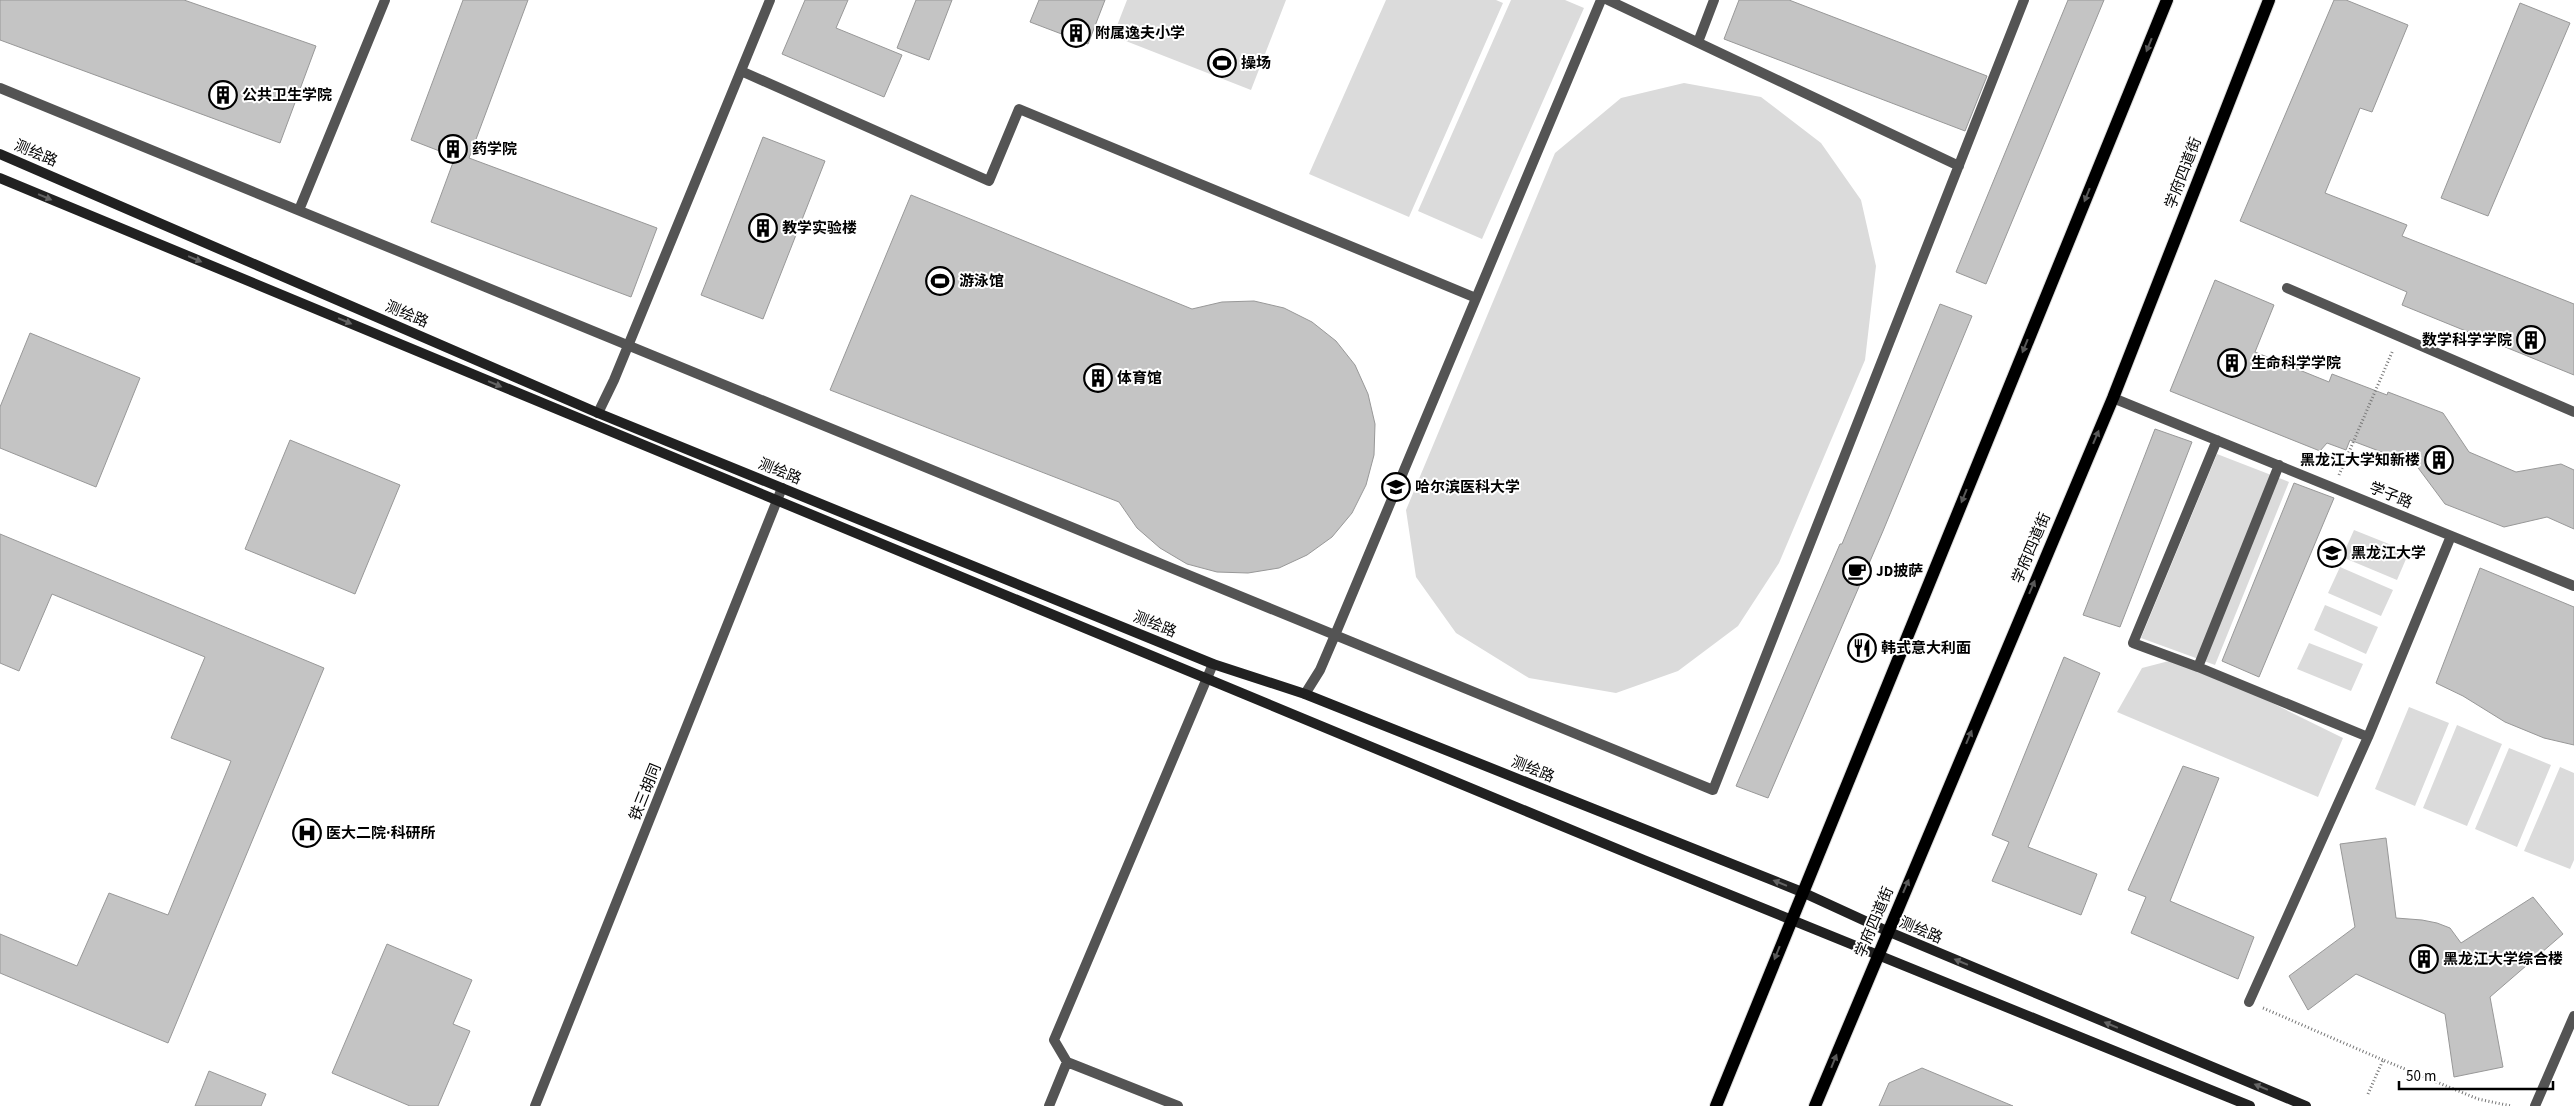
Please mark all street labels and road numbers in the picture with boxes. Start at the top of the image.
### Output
street label: 学府四道街 [2160,134,2207,212]
street label: 测绘路 [11,135,61,172]
street label: 测绘路 [382,296,432,333]
street label: 测绘路 [755,453,805,490]
street label: 学子路 [2366,477,2416,514]
street label: 学府四道街 [2007,510,2056,587]
street label: 测绘路 [1130,606,1180,643]
street label: 测绘路 [1508,751,1558,788]
street label: 铁三胡同 [624,760,666,824]
street label: 学府四道街 [1850,884,1899,961]
street label: 测绘路 [1896,912,1946,949]

